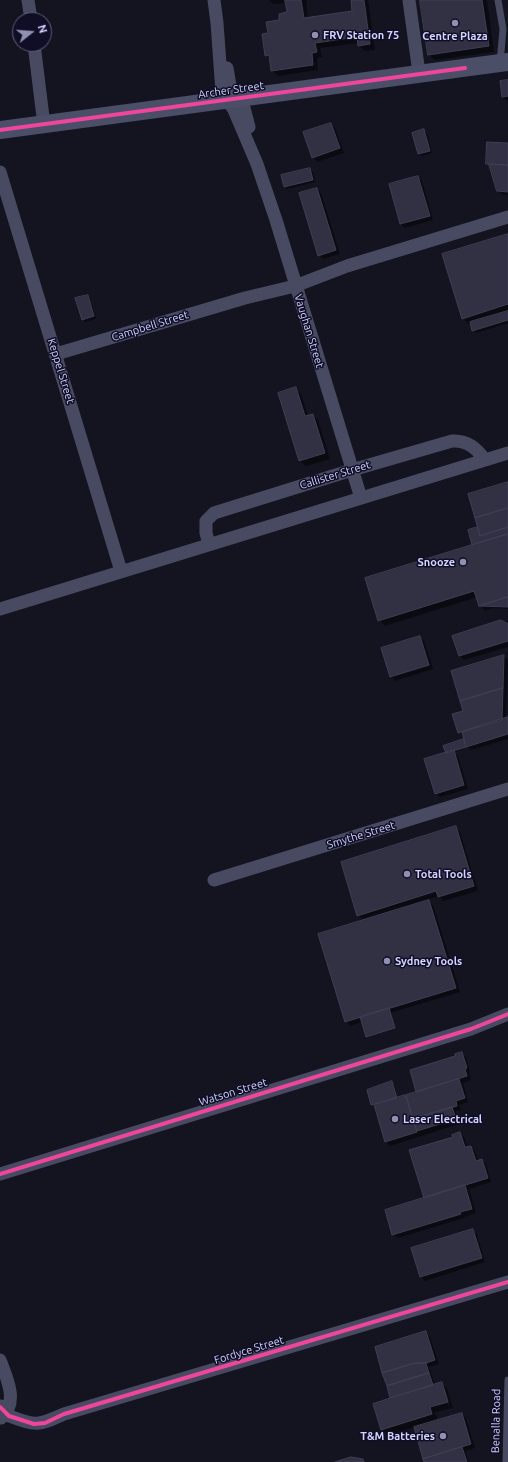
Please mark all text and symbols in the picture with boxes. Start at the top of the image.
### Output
north arrow [12,12,52,52]
marker: Centre Plaza [450,18,460,28]
text: N [36,23,49,34]
place label: FRV Station 75 [323,28,399,42]
place label: Centre Plaza [422,29,488,43]
marker: FRV Station 75 [310,30,320,40]
street label: Archer Street [197,79,265,101]
street label: Vaughan Street [292,292,326,370]
street label: Campbell Street [110,308,190,344]
street label: Keppel Street [45,337,77,405]
street label: Callister Street [298,458,372,492]
place label: Snooze [418,555,455,569]
marker: Snooze [458,557,468,567]
street label: Smythe Street [325,818,397,852]
place label: Total Tools [415,867,472,881]
marker: Total Tools [402,869,412,879]
place label: Sydney Tools [395,954,462,968]
marker: Sydney Tools [382,956,392,966]
street label: Watson Street [197,1075,269,1109]
place label: Laser Electrical [403,1112,482,1126]
marker: Laser Electrical [390,1114,400,1124]
street label: Fordyce Street [212,1333,286,1367]
street label: Benalla Road [489,1389,503,1453]
place label: T&M Batteries [360,1429,435,1443]
marker: T&M Batteries [438,1431,448,1441]

